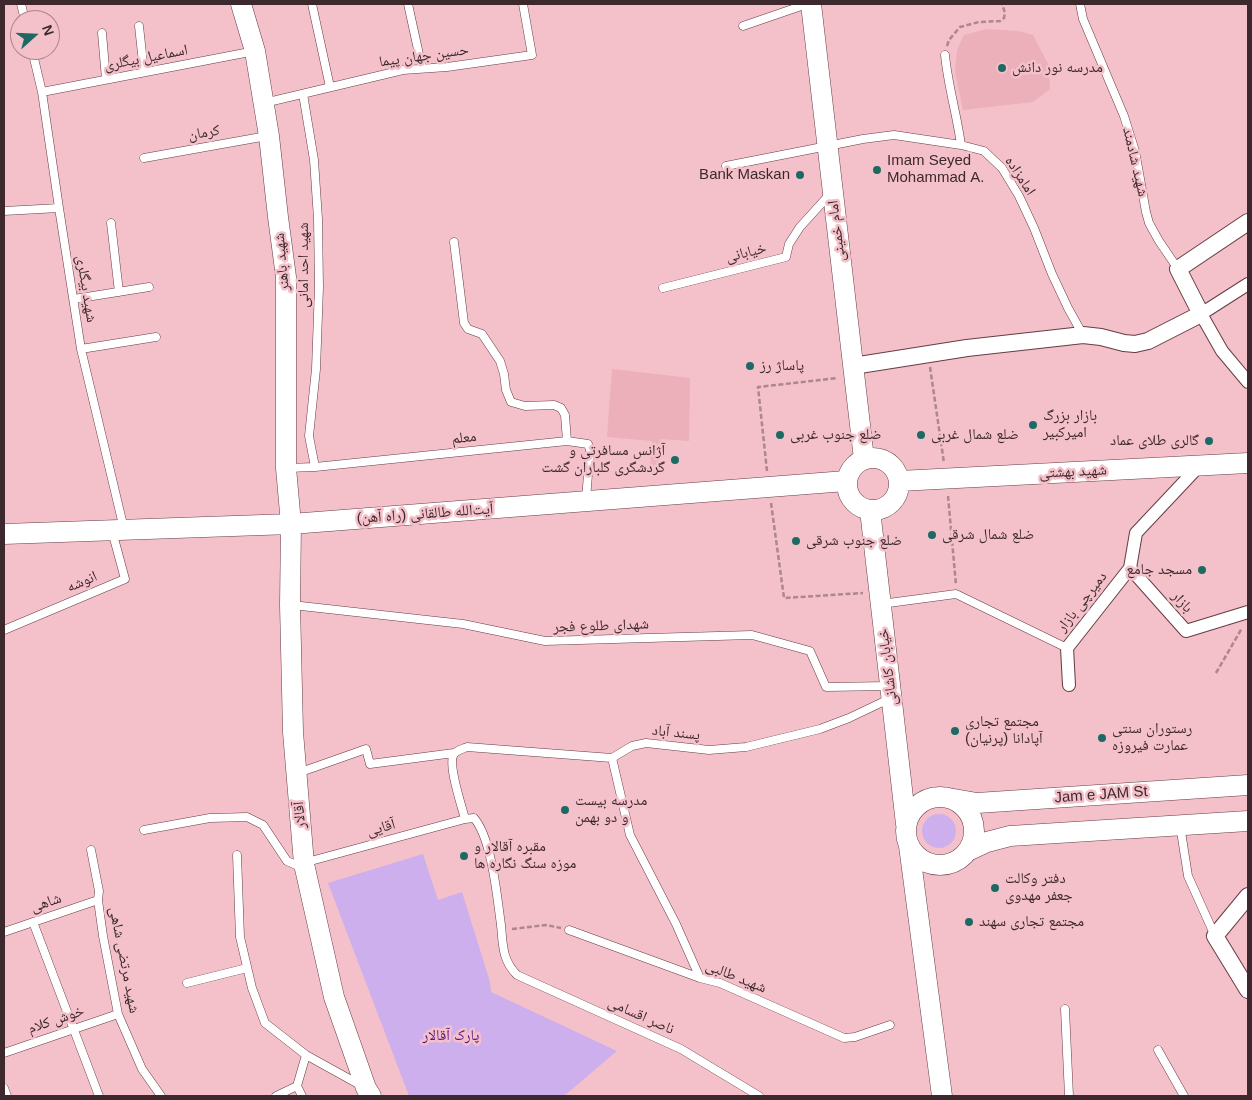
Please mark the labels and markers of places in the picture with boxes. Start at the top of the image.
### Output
place label: مدرسه نور دانش [1012,59,1103,77]
marker: مدرسه نور دانش [996,62,1008,74]
place label: Imam Seyed Mohammad A. [887,152,985,187]
marker: Imam Seyed Mohammad A. [871,164,883,176]
place label: Bank Maskan [699,166,790,184]
marker: Bank Maskan [794,169,806,181]
place label: پاساژ رز [760,357,804,375]
marker: پاساژ رز [744,360,756,372]
place label: بازار بزرگ امیرکبیر [1043,407,1097,442]
marker: بازار بزرگ امیرکبیر [1027,419,1039,431]
place label: ضلع جنوب غربی [790,426,882,444]
place label: ضلع شمال غربی [931,426,1019,444]
marker: ضلع جنوب غربی [774,429,786,441]
marker: ضلع شمال غربی [915,429,927,441]
place label: گالری طلای عماد [1110,432,1199,450]
marker: گالری طلای عماد [1203,435,1215,447]
place label: آژانس مسافرتی و گردشگری گلباران گشت [541,442,665,477]
marker: آژانس مسافرتی و گردشگری گلباران گشت [669,454,681,466]
place label: ضلع شمال شرقی [942,526,1034,544]
marker: ضلع شمال شرقی [926,529,938,541]
place label: ضلع جنوب شرقی [806,532,902,550]
marker: ضلع جنوب شرقی [790,535,802,547]
place label: مسجد جامع [1127,561,1192,579]
marker: مسجد جامع [1196,564,1208,576]
place label: مجتمع تجاری آپادانا (پرنیان) [965,713,1043,748]
place label: رستوران سنتی عمارت فیروزه [1112,720,1192,755]
marker: مجتمع تجاری آپادانا (پرنیان) [949,725,961,737]
marker: رستوران سنتی عمارت فیروزه [1096,732,1108,744]
place label: مدرسه بیست و دو بهمن [575,792,647,827]
marker: مدرسه بیست و دو بهمن [559,804,571,816]
place label: مقبره آقالار و موزه سنگ نگاره ها [474,838,576,873]
marker: مقبره آقالار و موزه سنگ نگاره ها [458,850,470,862]
place label: دفتر وکالت جعفر مهدوی [1005,870,1073,905]
marker: دفتر وکالت جعفر مهدوی [989,882,1001,894]
place label: مجتمع تجاری سهند [979,913,1084,931]
marker: مجتمع تجاری سهند [963,916,975,928]

